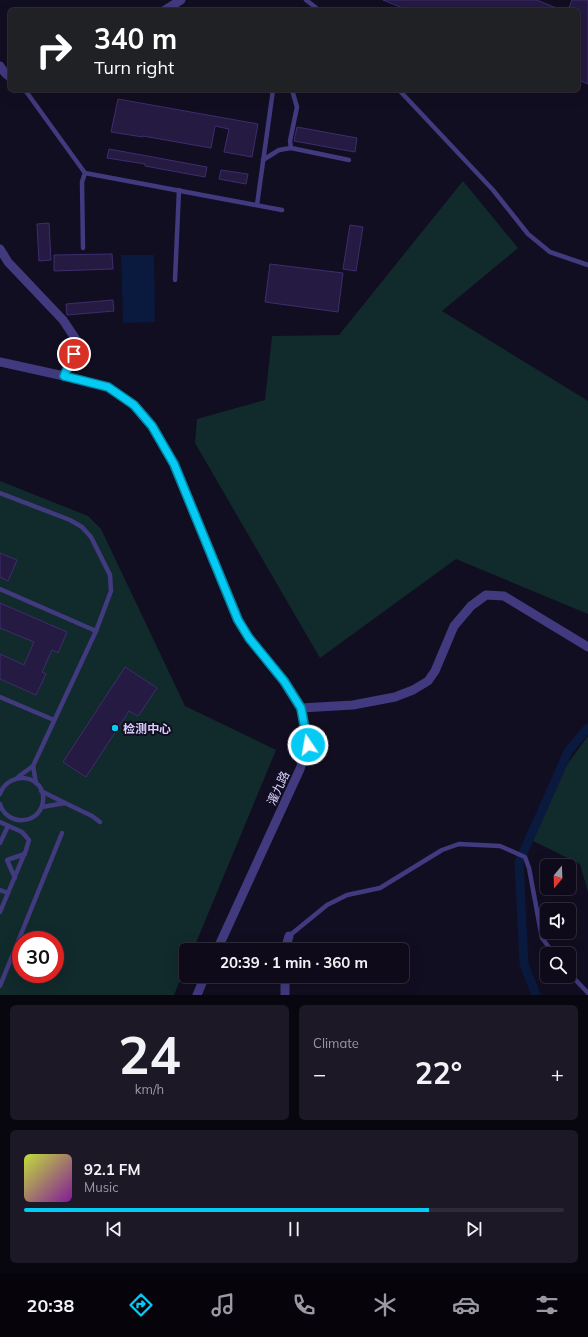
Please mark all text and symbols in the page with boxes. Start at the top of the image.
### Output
text: 340 m [94,21,177,56]
icon: right [28,24,80,76]
text: Turn right [94,56,174,79]
pin [57,337,91,371]
icon: arrive [63,343,85,365]
place label: 检测中心 [123,721,171,736]
marker: 检测中心 [110,723,120,733]
position arrow [287,724,329,766]
street label: 灌九路 [264,769,292,807]
north arrow [540,859,576,895]
map controls [540,859,576,983]
button: sound [540,903,576,939]
speed limit sign: 30 [12,931,64,983]
button: search [540,947,576,983]
text: 20:39 · 1 min · 360 m [220,953,368,972]
text: 24 [118,1022,181,1087]
text: Climate [313,1035,359,1051]
text: 22° [415,1054,462,1092]
text: − [313,1060,326,1088]
text: + [551,1060,564,1088]
text: km/h [135,1081,164,1097]
text: 92.1 FM [84,1160,140,1179]
text: Music [84,1179,119,1195]
icon: previous [103,1218,125,1240]
icon: pause [283,1218,305,1240]
icon: next [463,1218,485,1240]
icon: directions [127,1291,155,1319]
icon: music [209,1291,237,1319]
icon: phone [290,1291,318,1319]
icon: climate [371,1291,399,1319]
icon: car [452,1291,480,1319]
icon: filters [533,1291,561,1319]
text: 20:38 [27,1294,74,1317]

